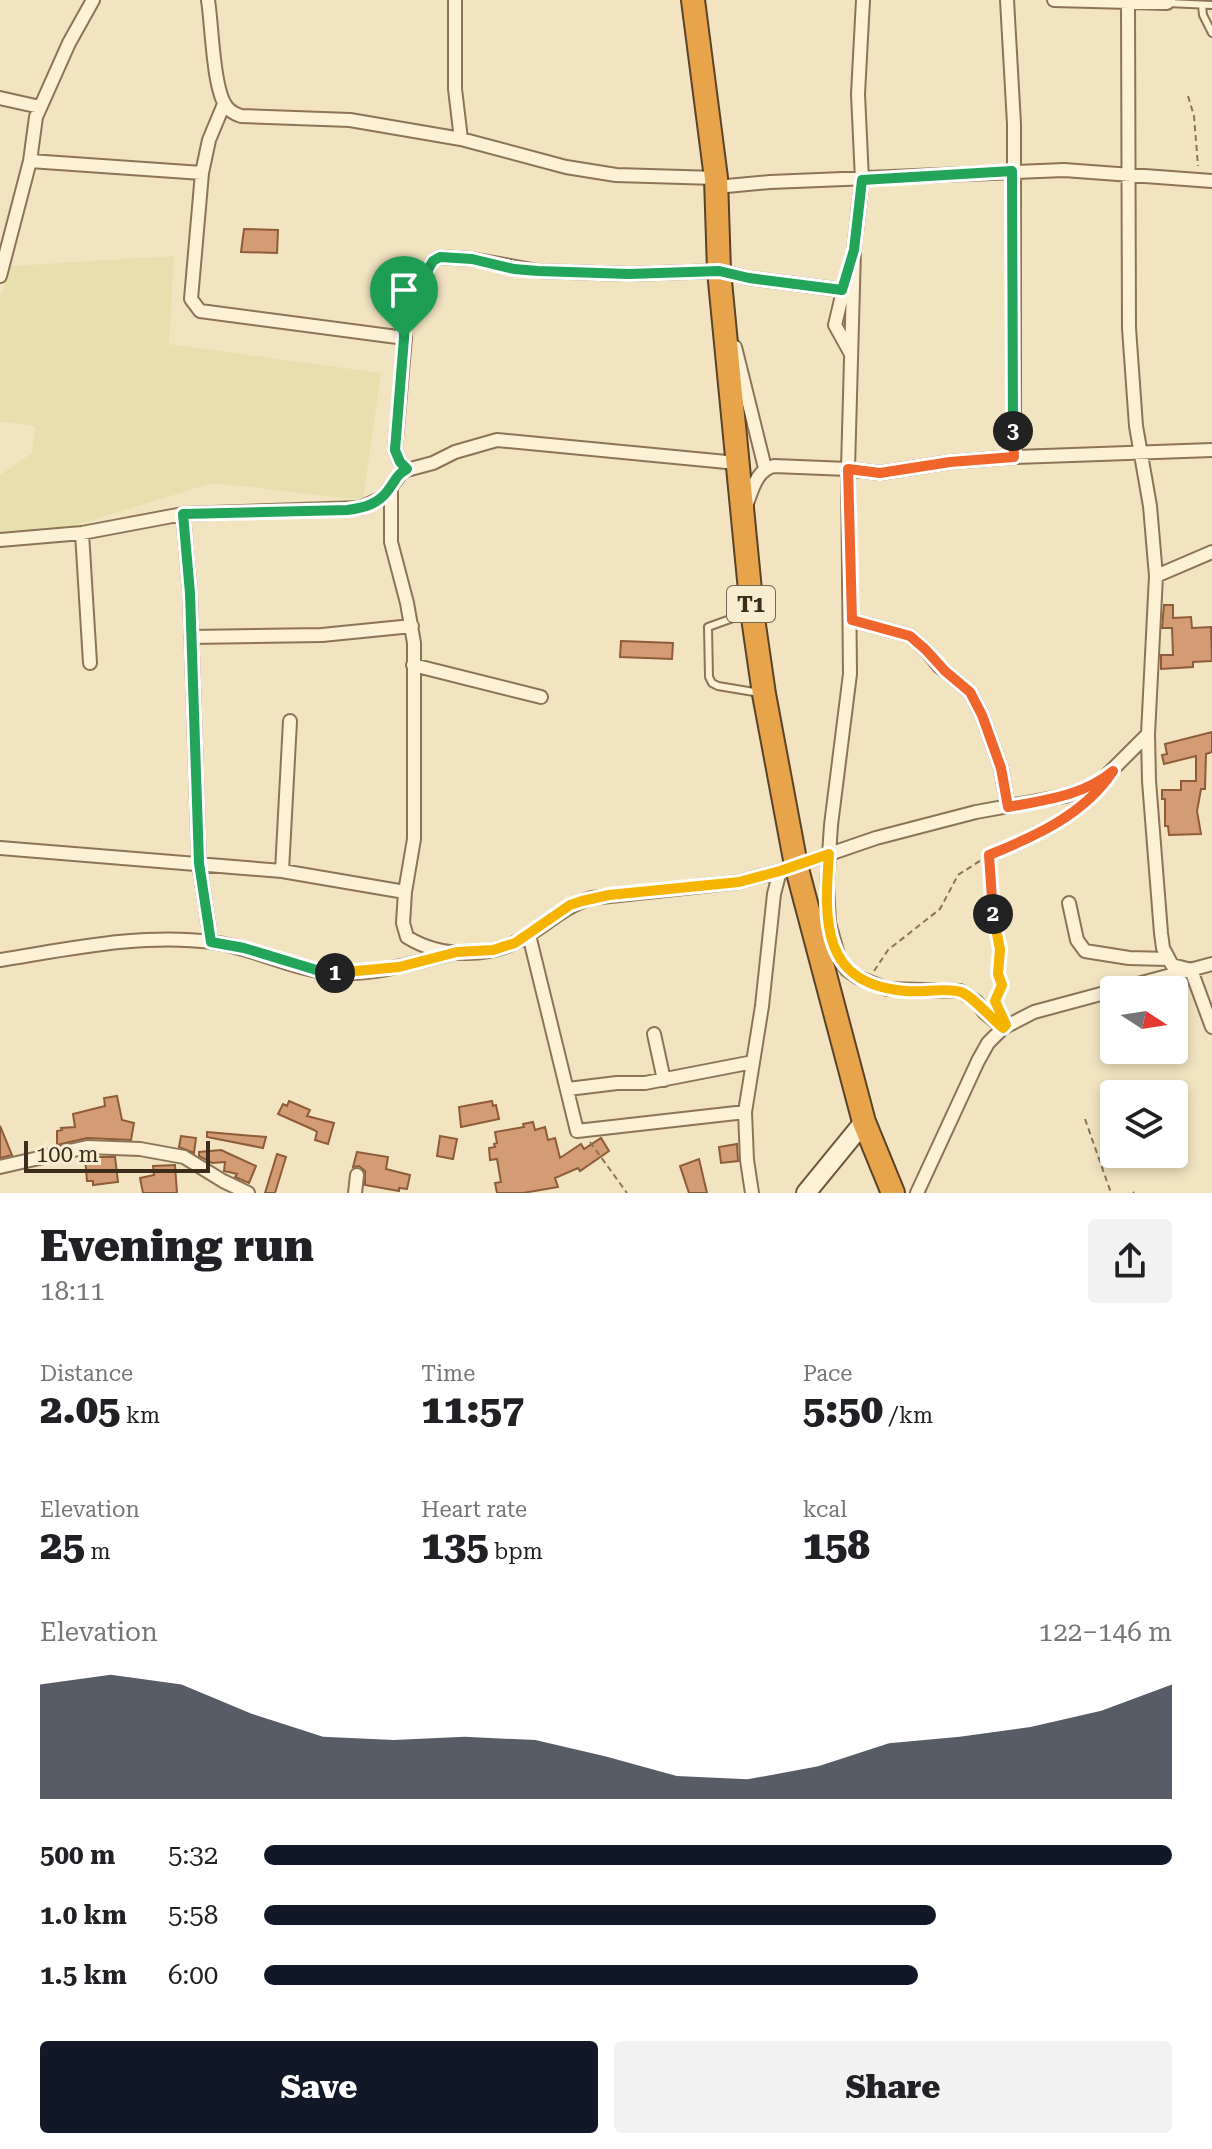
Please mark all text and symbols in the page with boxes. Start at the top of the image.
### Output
pin [370,256,438,338]
icon: arrive [382,268,426,312]
pin: 3 [993,411,1033,451]
text: 3 [1007,418,1019,443]
road number: T1 [727,586,775,622]
pin: 2 [973,894,1013,934]
text: 2 [987,901,999,926]
pin: 1 [315,953,355,993]
text: 1 [329,960,341,985]
north arrow [1100,976,1188,1064]
map controls [1100,976,1188,1168]
button: layers [1100,1080,1188,1168]
scale bar [24,1137,210,1173]
text: 100 m [36,1142,99,1167]
button: share [1088,1219,1172,1303]
text: Evening run [40,1220,314,1272]
text: 18:11 [40,1276,105,1306]
text: Distance [40,1361,133,1386]
text: Time [421,1361,475,1386]
text: Pace [803,1361,852,1386]
text: 2.05 [40,1386,121,1433]
text: 11:57 [421,1386,524,1433]
text: 5:50 [803,1386,883,1433]
text: km [121,1403,160,1428]
text: /km [883,1403,933,1428]
text: Elevation [40,1497,140,1522]
text: Heart rate [421,1497,527,1522]
text: kcal [803,1497,847,1522]
text: 25 [40,1522,85,1569]
text: 135 [421,1522,489,1569]
text: 158 [803,1522,870,1569]
text: m [85,1539,110,1564]
text: bpm [489,1539,543,1564]
text: Elevation [40,1617,158,1647]
text: 122–146 m [1039,1617,1172,1647]
text: 500 m [40,1840,115,1870]
text: 5:32 [168,1840,218,1870]
text: 1.0 km [40,1900,127,1930]
text: 5:58 [168,1900,218,1930]
text: 1.5 km [40,1960,127,1990]
text: 6:00 [168,1960,218,1990]
button: Save [40,2041,598,2133]
button: Share [614,2041,1172,2133]

